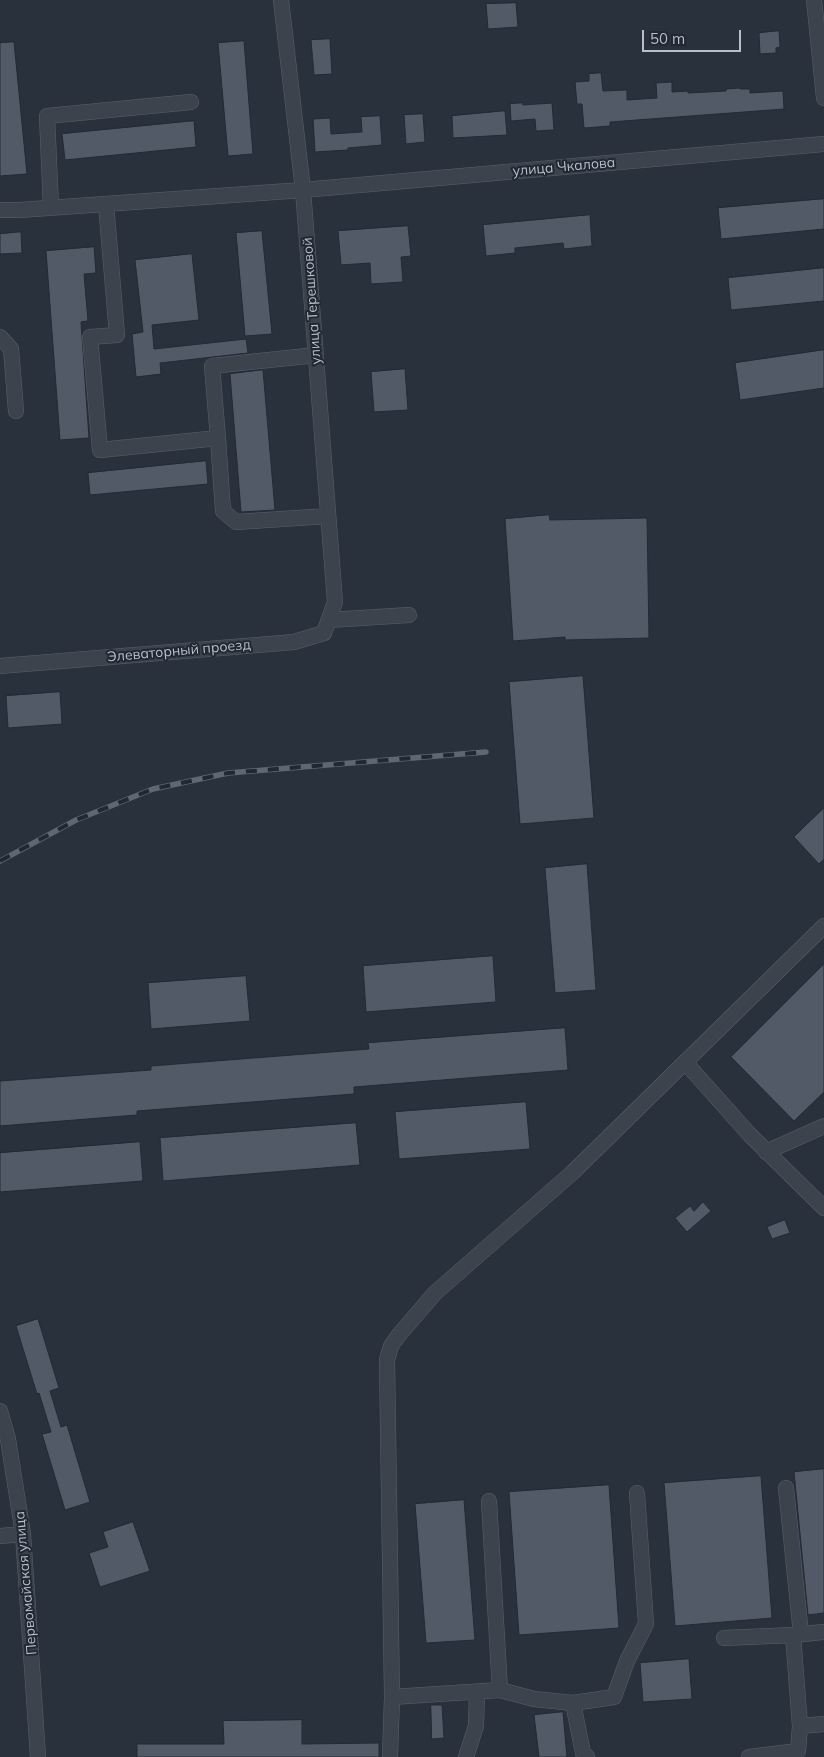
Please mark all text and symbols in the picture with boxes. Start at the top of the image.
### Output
scale bar [644,20,743,52]
text: 50 m [650,29,685,48]
street label: улица Чкалова [512,154,616,180]
street label: улица Терешковой [299,237,325,365]
street label: Элеваторный проезд [106,636,252,666]
street label: Первомайская улица [11,1510,41,1656]

